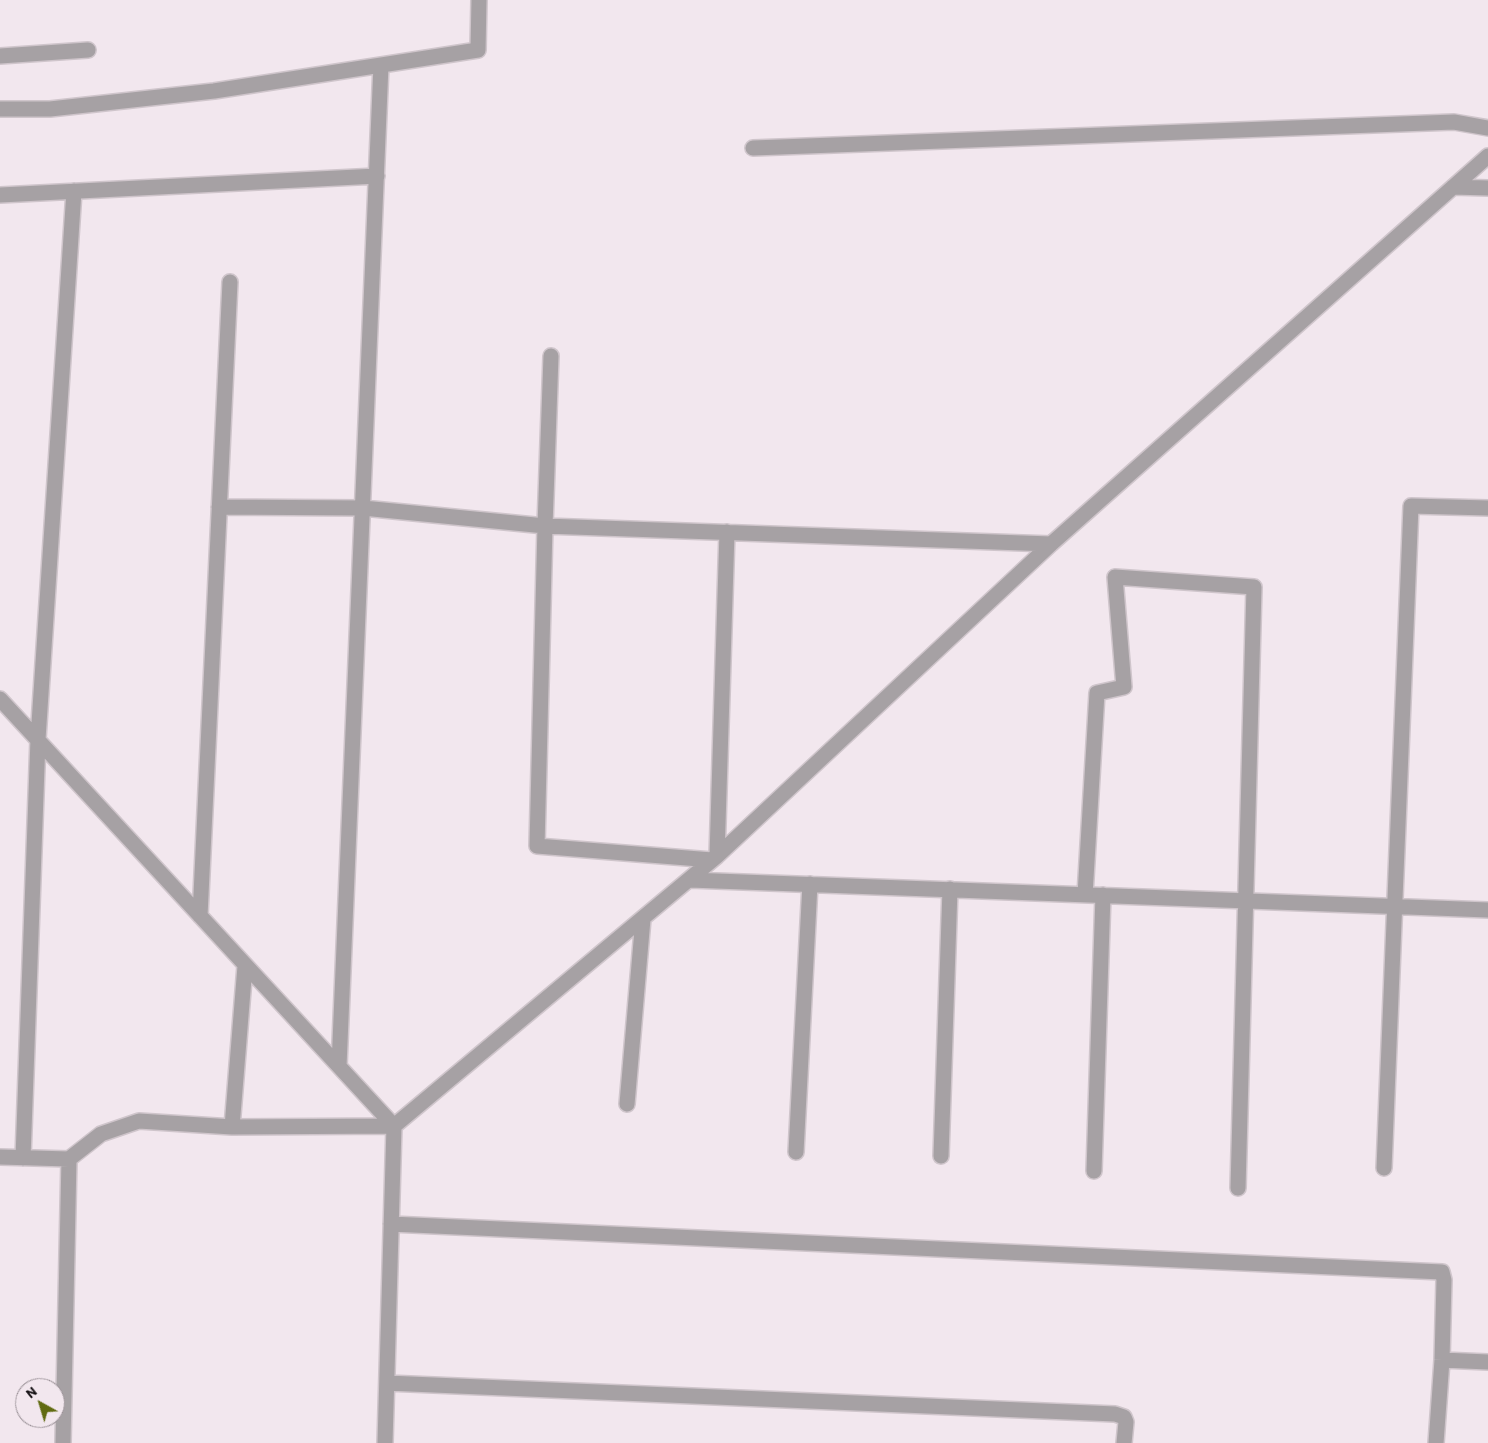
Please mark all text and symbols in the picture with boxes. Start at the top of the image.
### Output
north arrow [15,1378,65,1428]
text: N [22,1382,40,1401]

